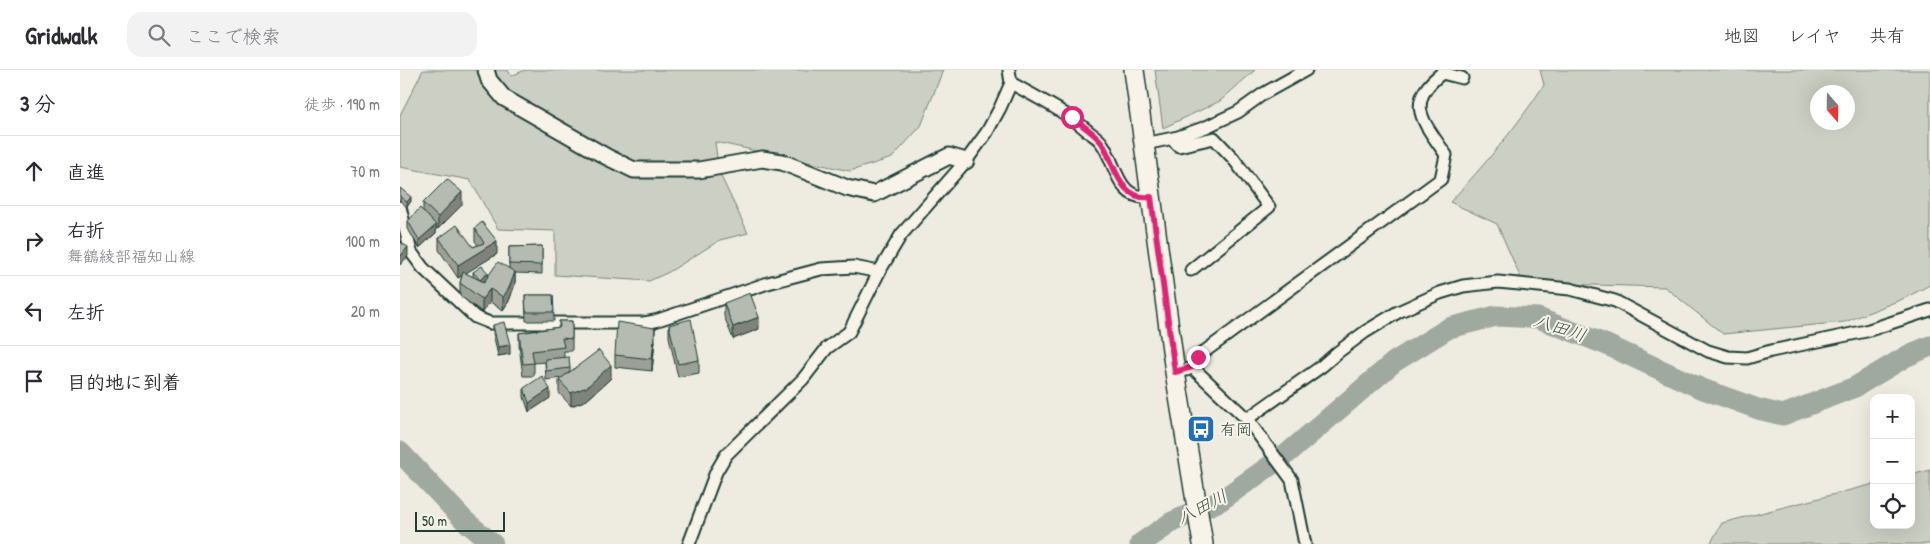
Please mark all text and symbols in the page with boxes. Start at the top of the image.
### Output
search box [127,12,477,57]
text: Gridwalk [25,19,97,51]
icon: search [145,21,173,49]
text: ここで検索 [185,23,280,49]
text: 地図 [1724,23,1760,48]
text: レイヤ [1788,23,1841,48]
text: 共有 [1869,23,1905,48]
north arrow [1810,85,1855,130]
text: 3 分 [20,89,55,118]
text: 徒歩 · 190 m [304,93,380,115]
route start [1061,106,1084,129]
icon: ahead [20,157,48,185]
text: 直進 [67,159,105,185]
text: 70 m [350,160,380,182]
text: 右折 [67,217,105,243]
icon: right [20,227,48,255]
text: 100 m [345,230,380,252]
text: 舞鶴綾部福知山線 [67,245,195,267]
icon: left [20,297,48,325]
text: 左折 [67,299,105,325]
text: 20 m [351,300,380,322]
water label: 八田川 [1531,307,1590,348]
route end [1187,346,1210,369]
icon: arrive [20,367,48,395]
text: 目的地に到着 [67,369,181,395]
map controls [1870,394,1915,529]
button: + [1870,394,1915,439]
bus stop icon: 有岡 [1186,414,1216,444]
place label: 有岡 [1220,418,1252,440]
button: − [1870,439,1915,484]
water label: 八田川 [1172,483,1232,530]
button: locate [1870,484,1915,529]
scale bar [415,509,505,532]
text: 50 m [422,511,447,530]

